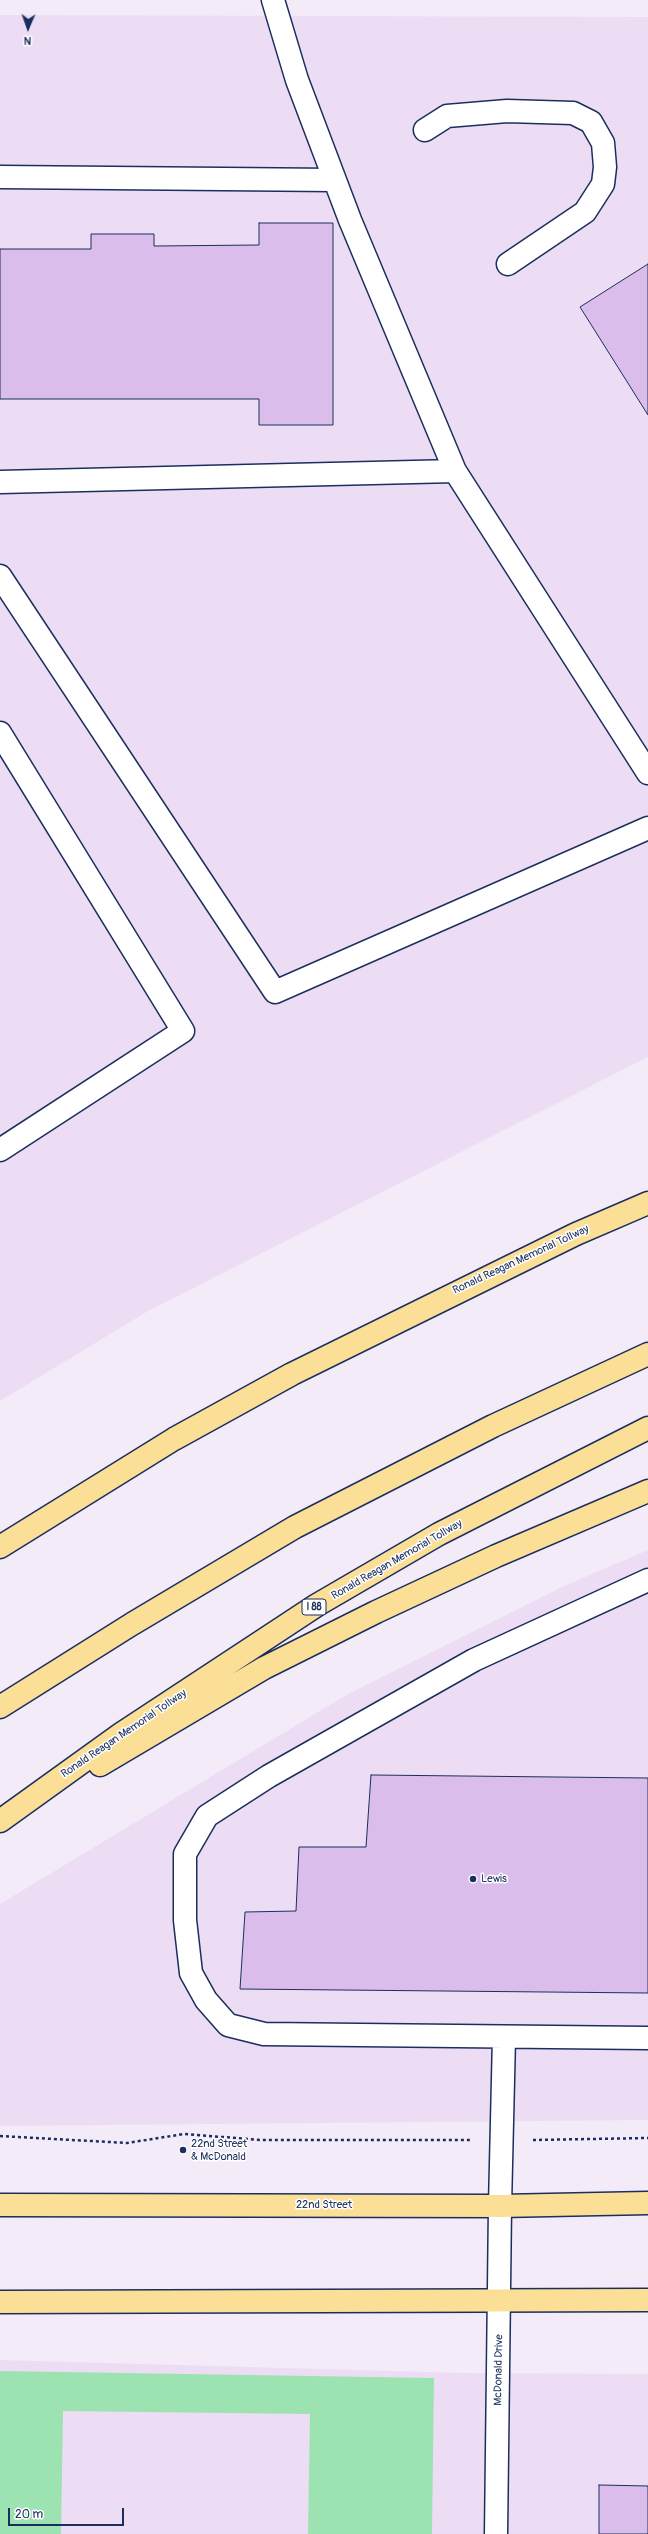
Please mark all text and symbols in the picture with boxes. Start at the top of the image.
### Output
north arrow [8,8,48,48]
text: N [24,34,32,47]
street label: Ronald Reagan Memorial Tollway [451,1223,591,1297]
street label: Ronald Reagan Memorial Tollway [329,1517,465,1603]
road number: I 88 [302,1599,326,1615]
street label: Ronald Reagan Memorial Tollway [59,1687,189,1781]
place label: Lewis [481,1872,507,1886]
marker: Lewis [468,1874,478,1884]
place label: 22nd Street & McDonald [191,2137,247,2163]
marker: 22nd Street & McDonald [178,2145,188,2155]
street label: 22nd Street [296,2198,352,2212]
street label: McDonald Drive [492,2334,506,2406]
scale bar [10,2500,126,2526]
text: 20 m [15,2507,43,2522]

